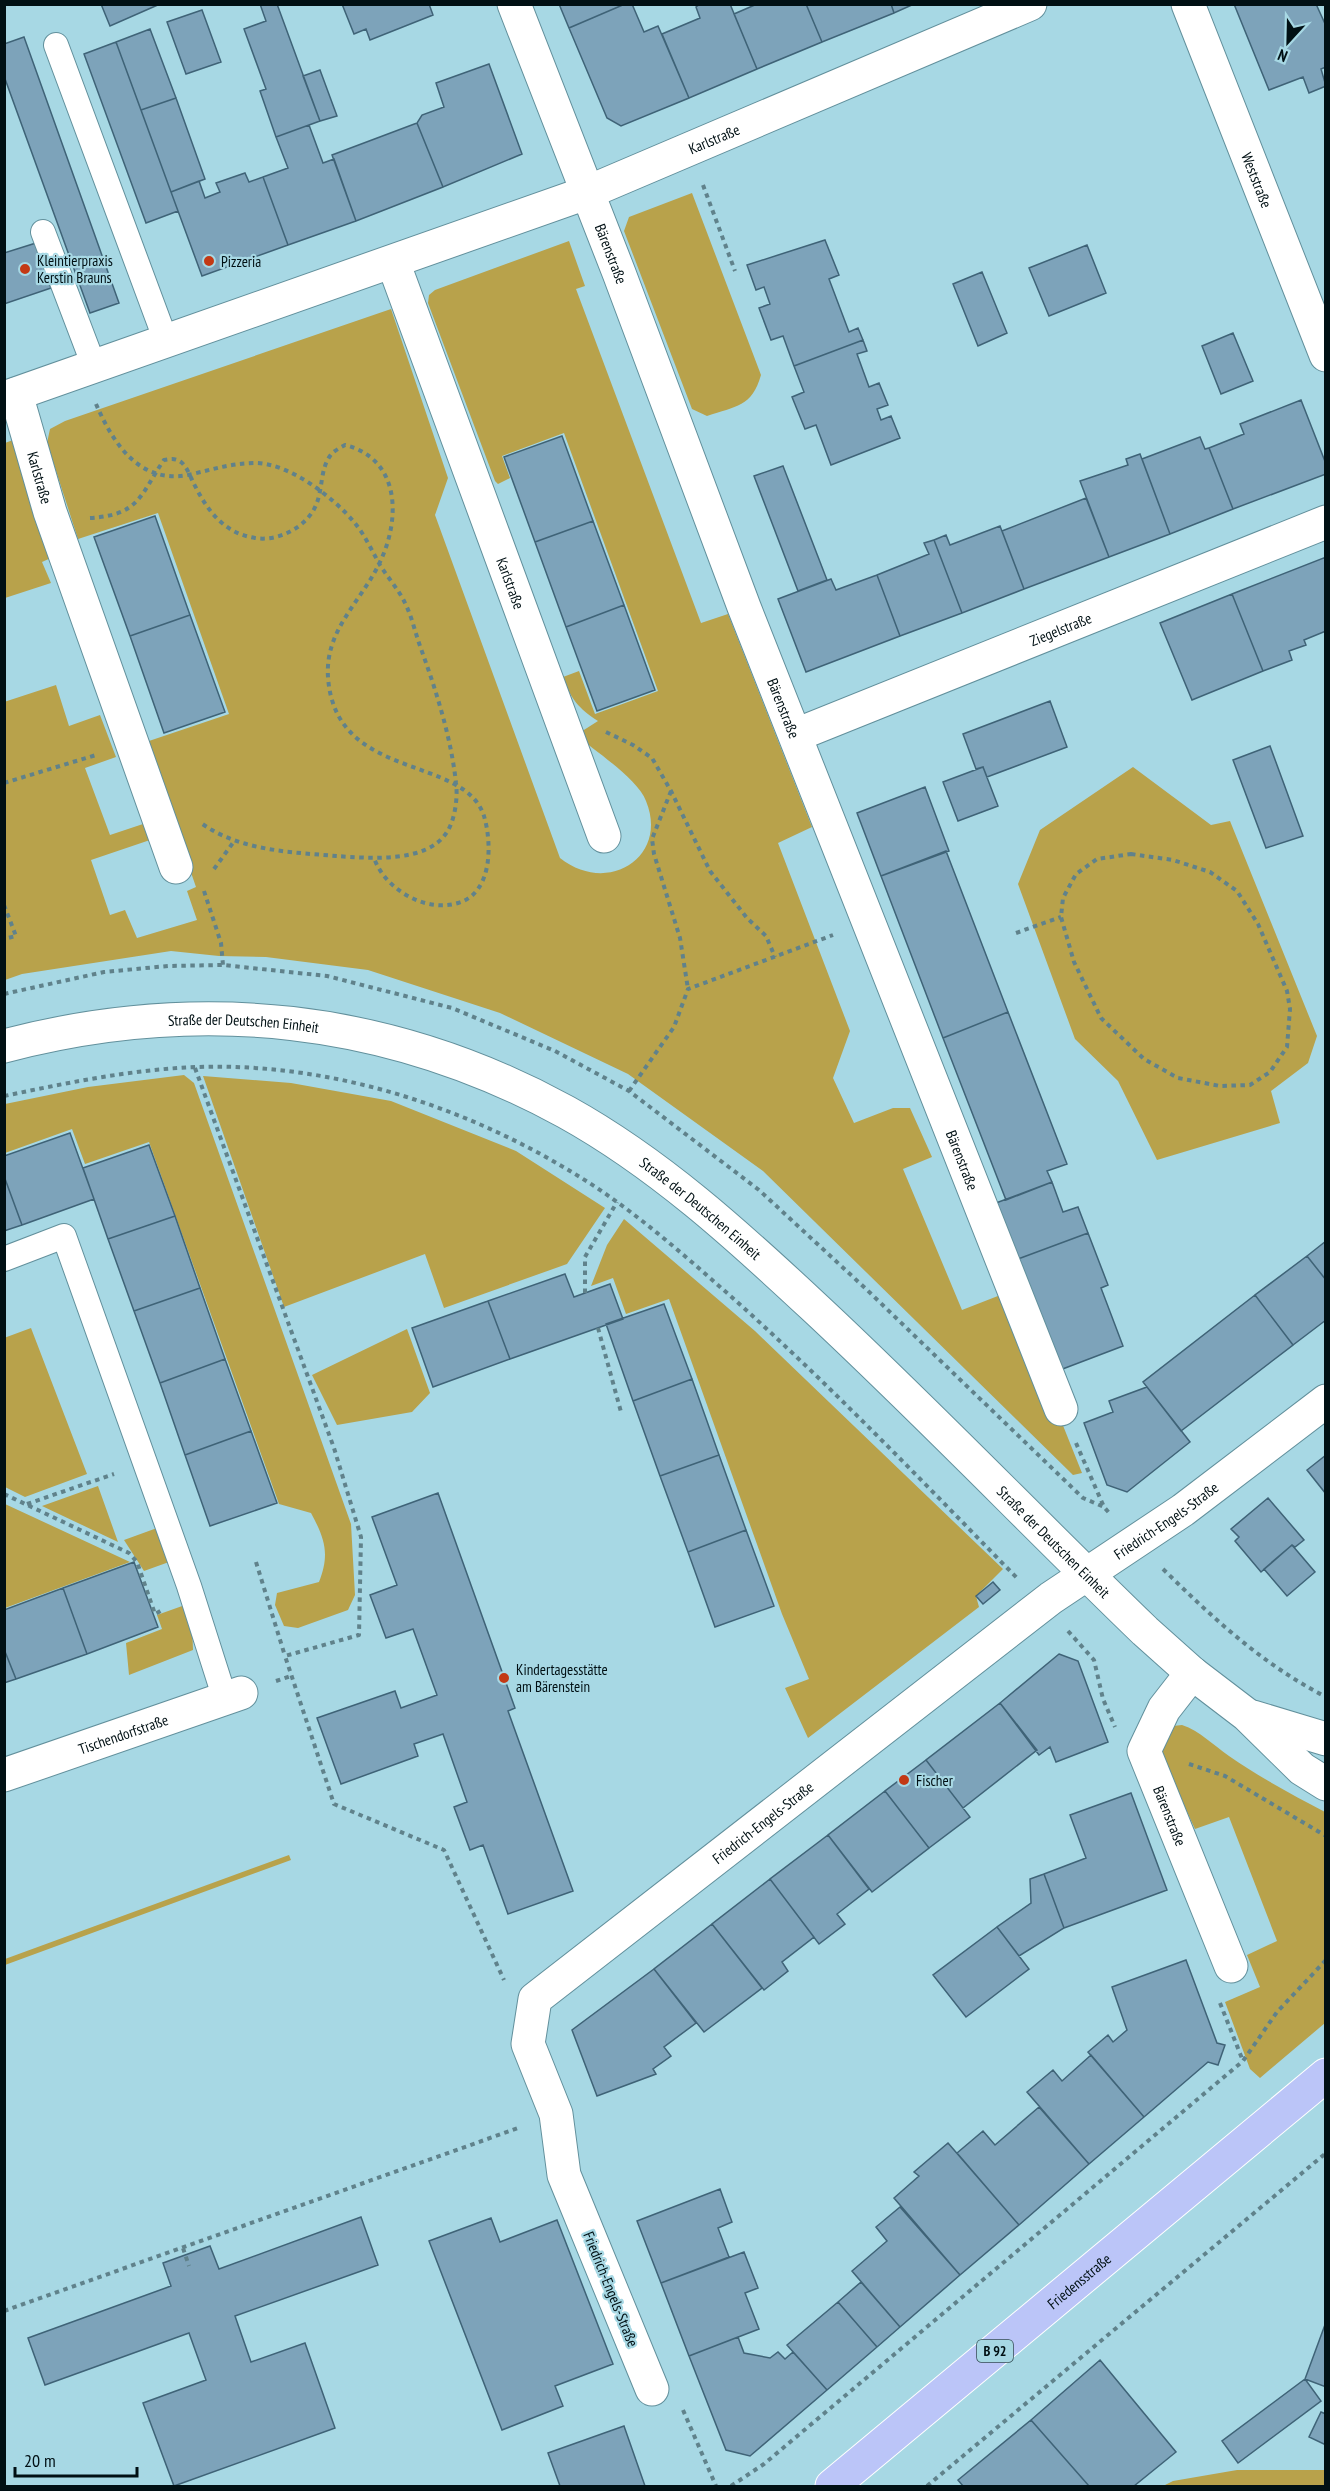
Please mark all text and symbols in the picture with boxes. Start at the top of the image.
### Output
north arrow [1258,12,1318,72]
text: N [1275,45,1290,67]
street label: Karlstraße [685,119,742,158]
street label: Weststraße [1238,149,1277,210]
street label: Bärenstraße [591,221,632,286]
place label: Kleintierpraxis Kerstin Brauns [37,251,113,287]
place label: Pizzeria [221,252,261,271]
marker: Pizzeria [202,254,216,268]
marker: Kleintierpraxis Kerstin Brauns [18,262,32,276]
street label: Karlstraße [24,449,57,506]
street label: Karlstraße [493,555,529,611]
street label: Ziegelstraße [1027,608,1094,650]
street label: Bärenstraße [764,675,804,741]
street label: Straße der Deutschen Einheit [167,1009,321,1037]
street label: Bärenstraße [942,1127,983,1193]
street label: Straße der Deutschen Einheit [636,1153,765,1263]
street label: Friedrich-Engels-Straße [1110,1477,1222,1563]
street label: Straße der Deutschen Einheit [993,1481,1114,1602]
place label: Kindertagesstätte am Bärenstein [516,1660,608,1696]
marker: Kindertagesstätte am Bärenstein [497,1671,511,1685]
street label: Tischendorfstraße [76,1710,170,1758]
place label: Fischer [916,1771,954,1790]
marker: Fischer [897,1773,911,1787]
street label: Friedrich-Engels-Straße [708,1777,817,1867]
street label: Bärenstraße [1150,1783,1191,1848]
street label: Friedrich-Engels-Straße [579,2229,643,2349]
street label: Friedensstraße [1043,2249,1114,2313]
road number: B 92 [977,2340,1013,2362]
scale bar [15,2440,136,2478]
text: 20 m [24,2449,56,2472]

